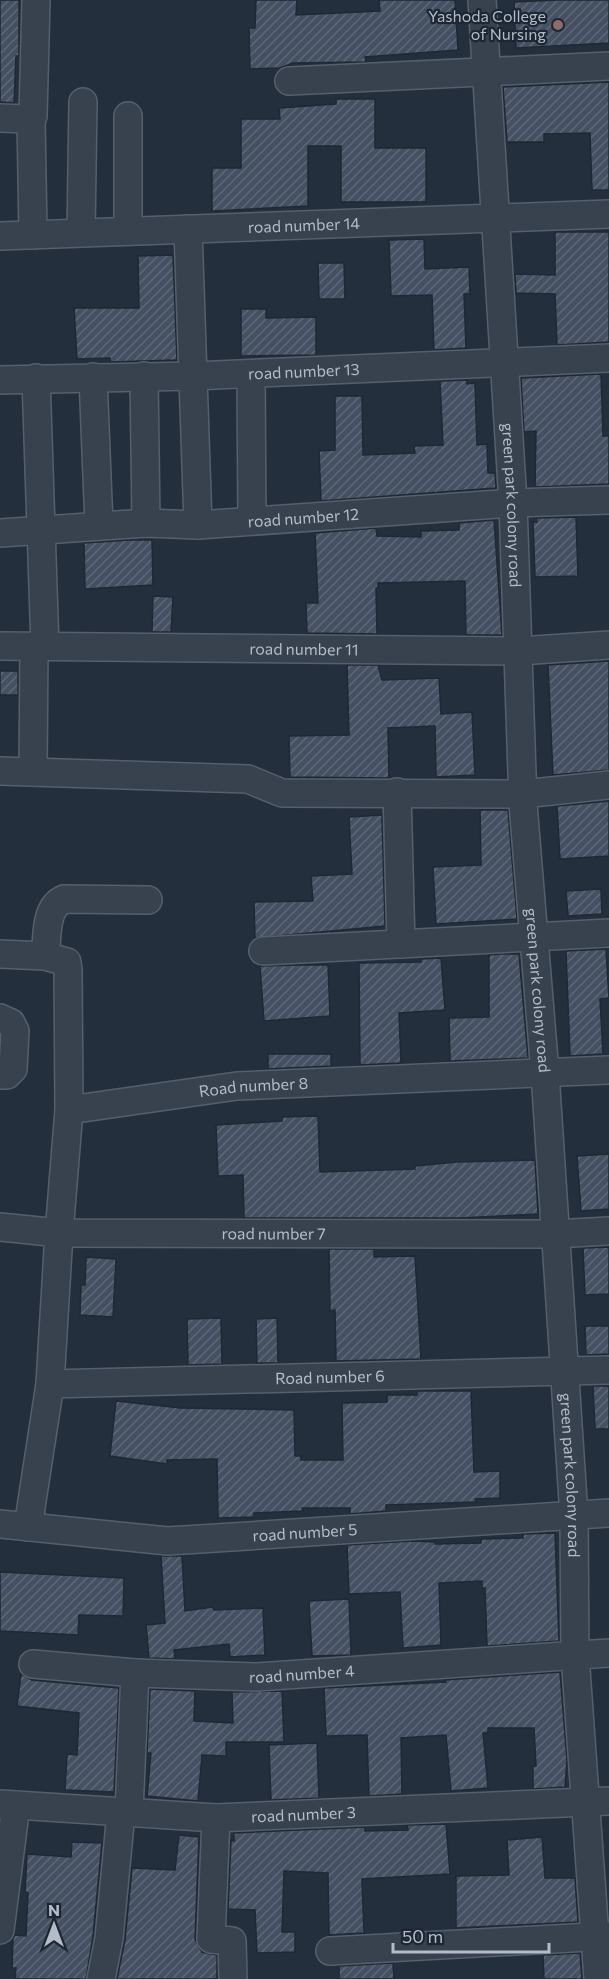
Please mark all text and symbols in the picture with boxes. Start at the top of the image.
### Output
place label: Yashoda College of Nursing [428,6,546,43]
marker: Yashoda College of Nursing [551,18,565,32]
street label: road number 14 [247,213,361,236]
street label: road number 13 [248,359,360,383]
street label: green park colony road [499,422,526,588]
street label: road number 12 [247,504,360,531]
street label: road number 11 [249,638,359,658]
street label: green park colony road [523,907,555,1073]
street label: Road number 8 [198,1073,309,1100]
street label: road number 7 [221,1223,326,1243]
street label: Road number 6 [275,1366,385,1387]
street label: green park colony road [557,1392,584,1557]
street label: road number 5 [252,1519,358,1545]
street label: road number 4 [249,1660,355,1686]
street label: road number 3 [251,1802,356,1825]
north arrow [24,1895,84,1955]
text: N [48,1900,60,1919]
scale bar [393,1916,549,1954]
text: 50 m [402,1925,443,1947]

